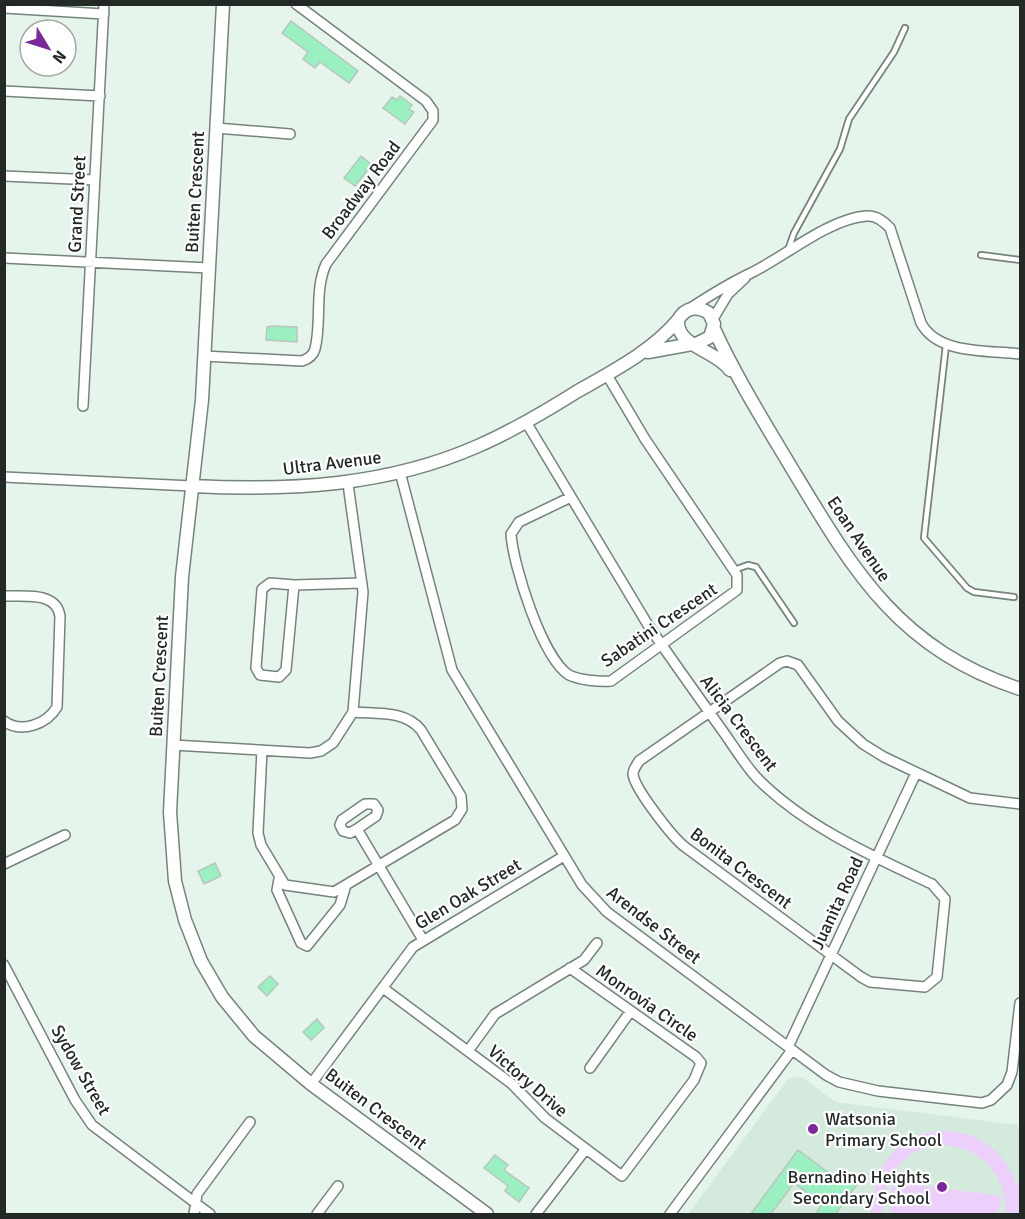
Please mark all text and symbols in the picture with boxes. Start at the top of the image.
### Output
north arrow [18,18,78,78]
text: N [48,46,70,67]
street label: Buiten Crescent [181,131,209,253]
street label: Broadway Road [317,136,405,244]
street label: Grand Street [63,155,91,253]
street label: Ultra Avenue [281,446,383,480]
street label: Eoan Avenue [822,492,896,586]
street label: Sabatini Crescent [597,578,721,672]
street label: Buiten Crescent [145,615,173,737]
street label: Alicia Crescent [696,670,782,776]
street label: Bonita Crescent [686,823,796,913]
street label: Juanita Road [806,853,868,953]
street label: Glen Oak Street [411,854,525,934]
street label: Arendse Street [603,881,705,969]
street label: Monrovia Circle [592,960,702,1046]
street label: Sydow Street [46,1021,116,1119]
street label: Victory Drive [483,1040,573,1122]
street label: Buiten Crescent [321,1064,431,1154]
place label: Watsonia Primary School [825,1108,942,1151]
marker: Watsonia Primary School [806,1122,820,1136]
place label: Bernadino Heights Secondary School [788,1166,930,1209]
marker: Bernadino Heights Secondary School [935,1180,949,1194]

